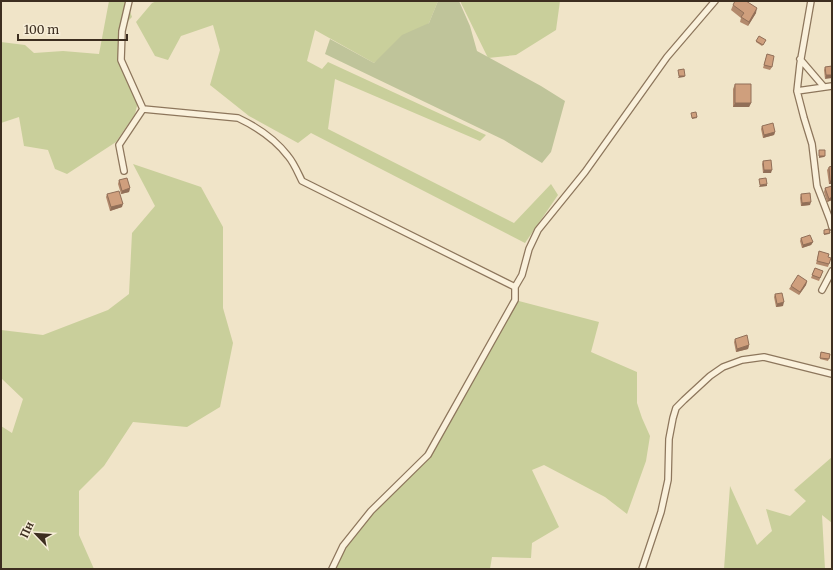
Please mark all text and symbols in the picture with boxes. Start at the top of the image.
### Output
scale bar [18,16,127,42]
text: 100 m [24,22,59,37]
north arrow [16,514,56,554]
text: Пн [17,519,37,540]

